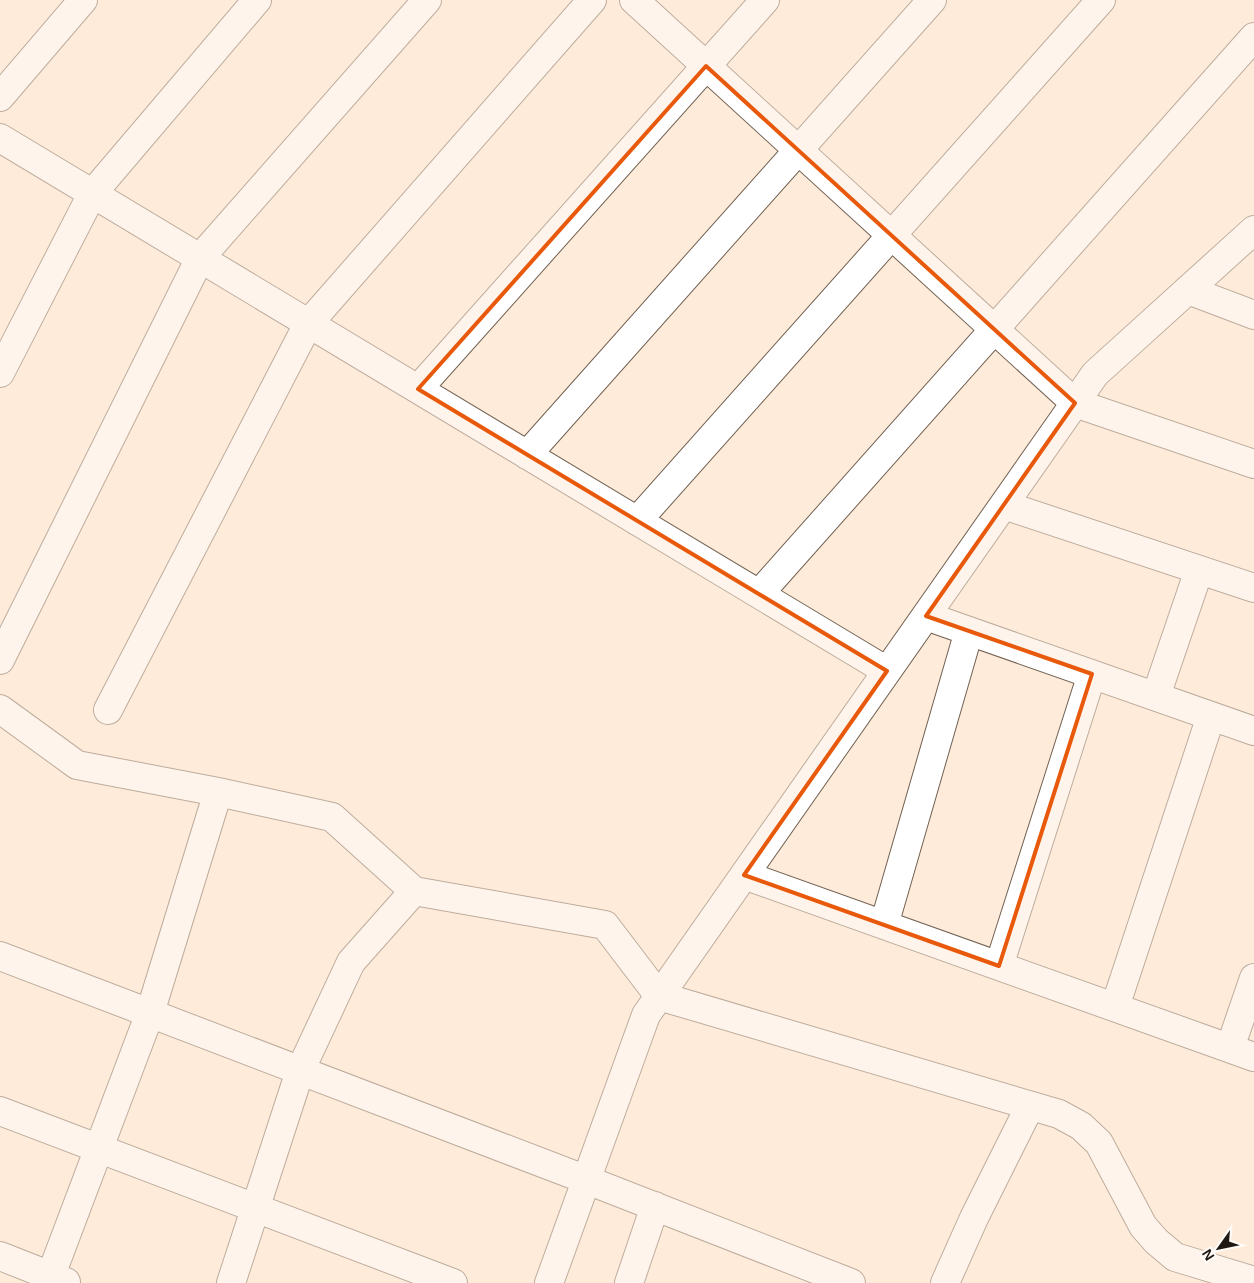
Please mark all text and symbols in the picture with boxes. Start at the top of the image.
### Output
north arrow [1194,1223,1244,1273]
text: N [1199,1246,1218,1264]

